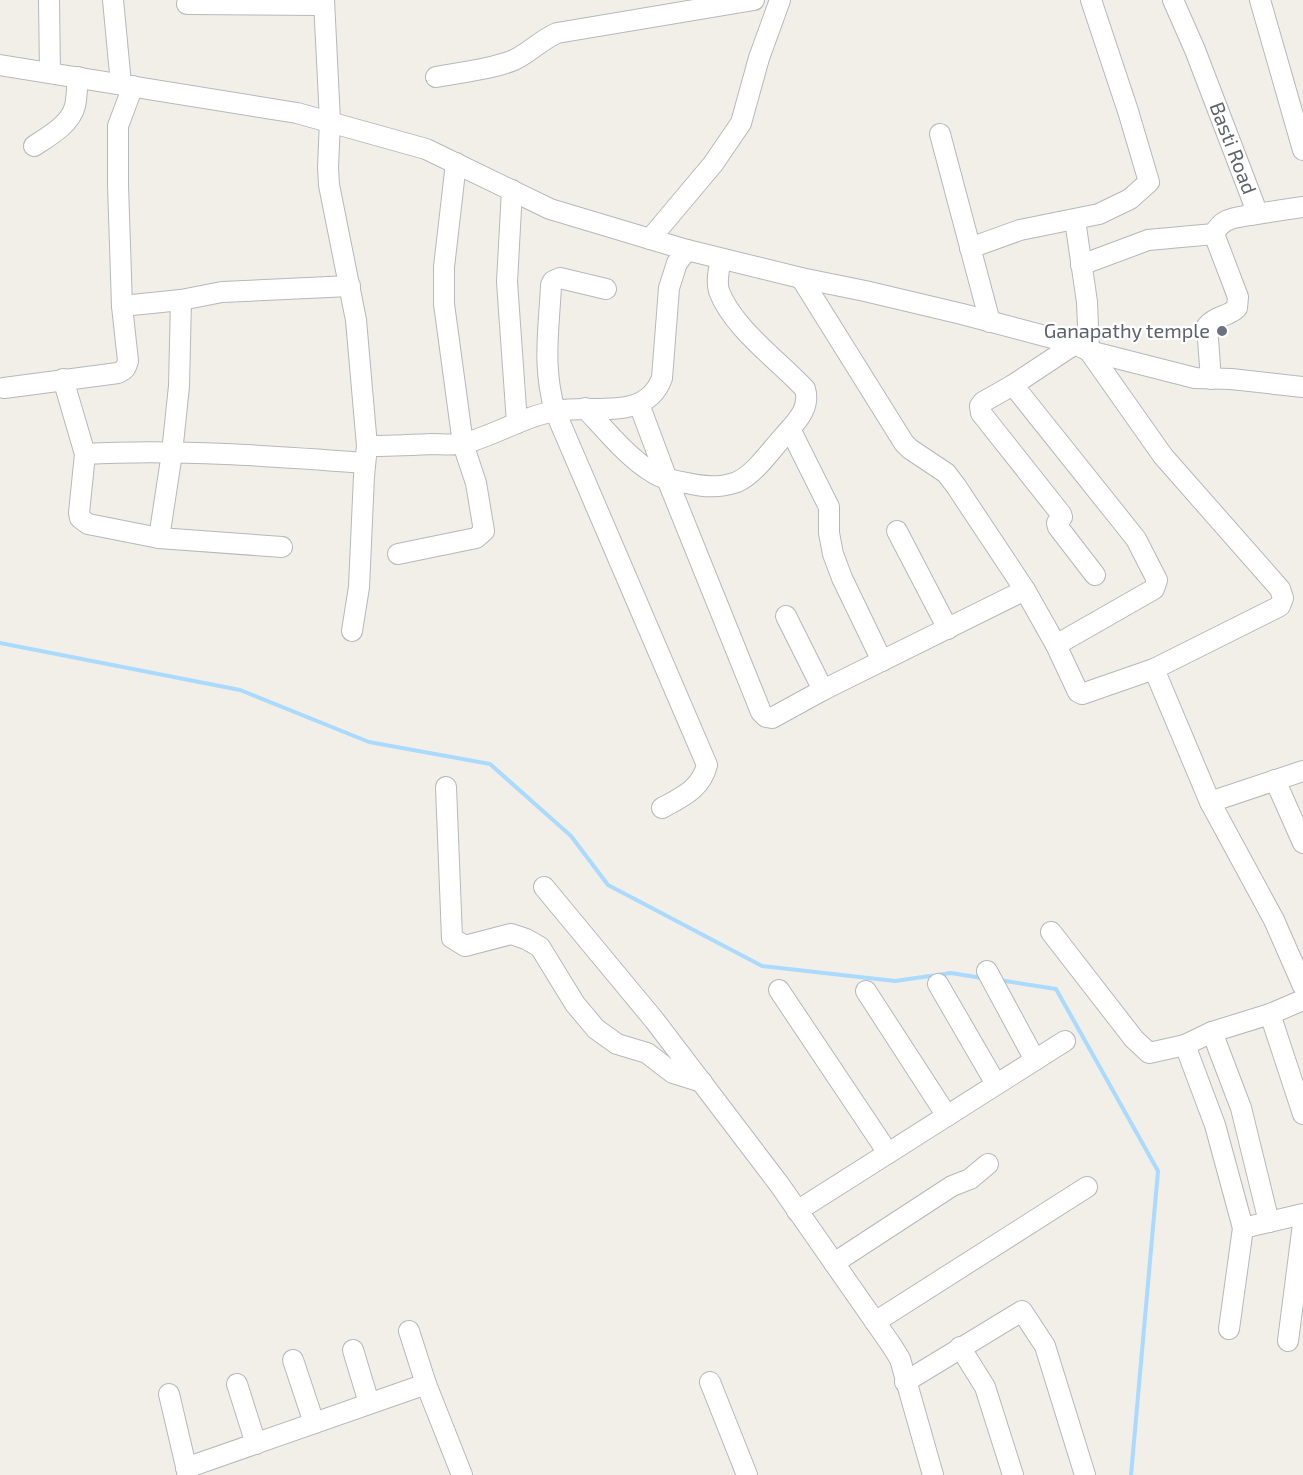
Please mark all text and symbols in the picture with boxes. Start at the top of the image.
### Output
street label: Basti Road [1205,98,1262,197]
place label: Ganapathy temple [1044,318,1210,342]
marker: Ganapathy temple [1215,324,1229,338]

